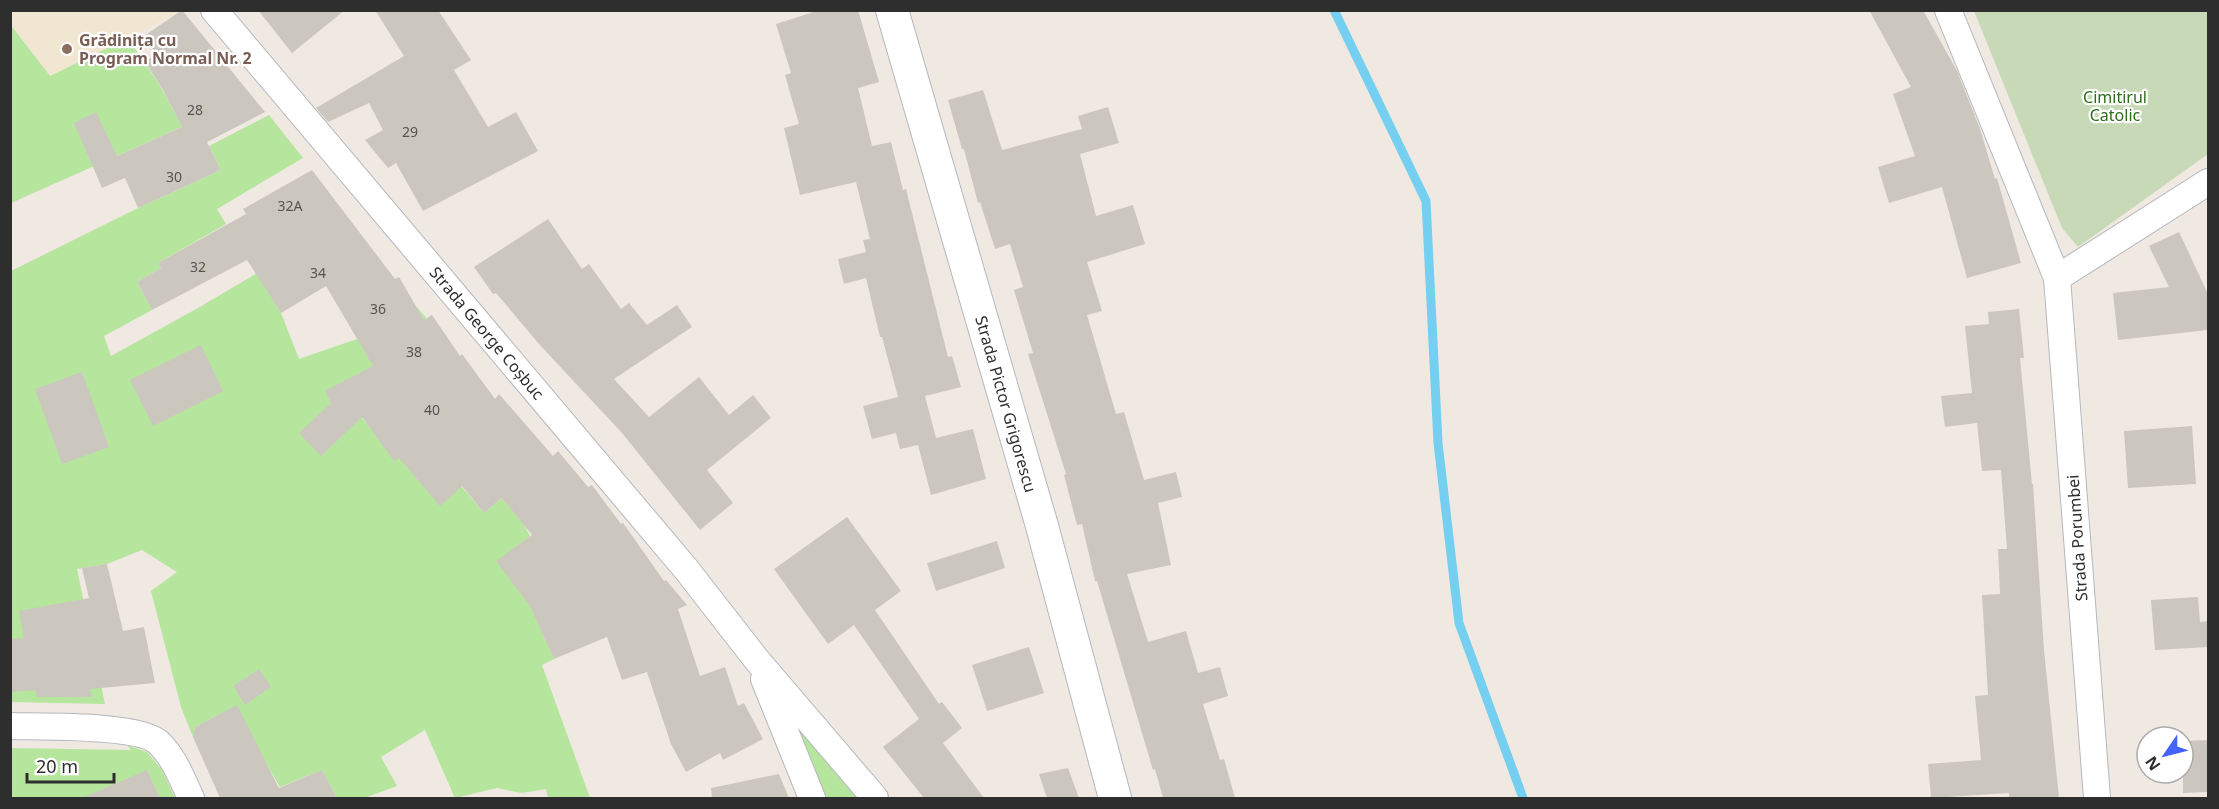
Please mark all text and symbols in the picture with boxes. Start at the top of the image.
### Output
place label: Grădinița cu Program Normal Nr. 2 [79,29,252,69]
marker: Grădinița cu Program Normal Nr. 2 [60,42,74,56]
park label: Cimitirul Catolic [2083,86,2147,126]
house number: 28 [187,100,203,119]
house number: 29 [402,122,418,141]
house number: 30 [166,167,182,186]
house number: 32A [278,196,303,215]
house number: 32 [190,257,206,276]
street label: Strada George Coșbuc [425,262,549,404]
house number: 34 [310,263,326,282]
house number: 36 [370,299,386,318]
street label: Strada Pictor Grigorescu [970,313,1042,495]
house number: 38 [406,342,422,361]
house number: 40 [424,400,440,419]
street label: Strada Porumbei [2062,474,2092,602]
north arrow [2135,725,2195,785]
scale bar [27,746,114,784]
text: N [2140,752,2165,775]
text: 20 m [36,754,78,778]

